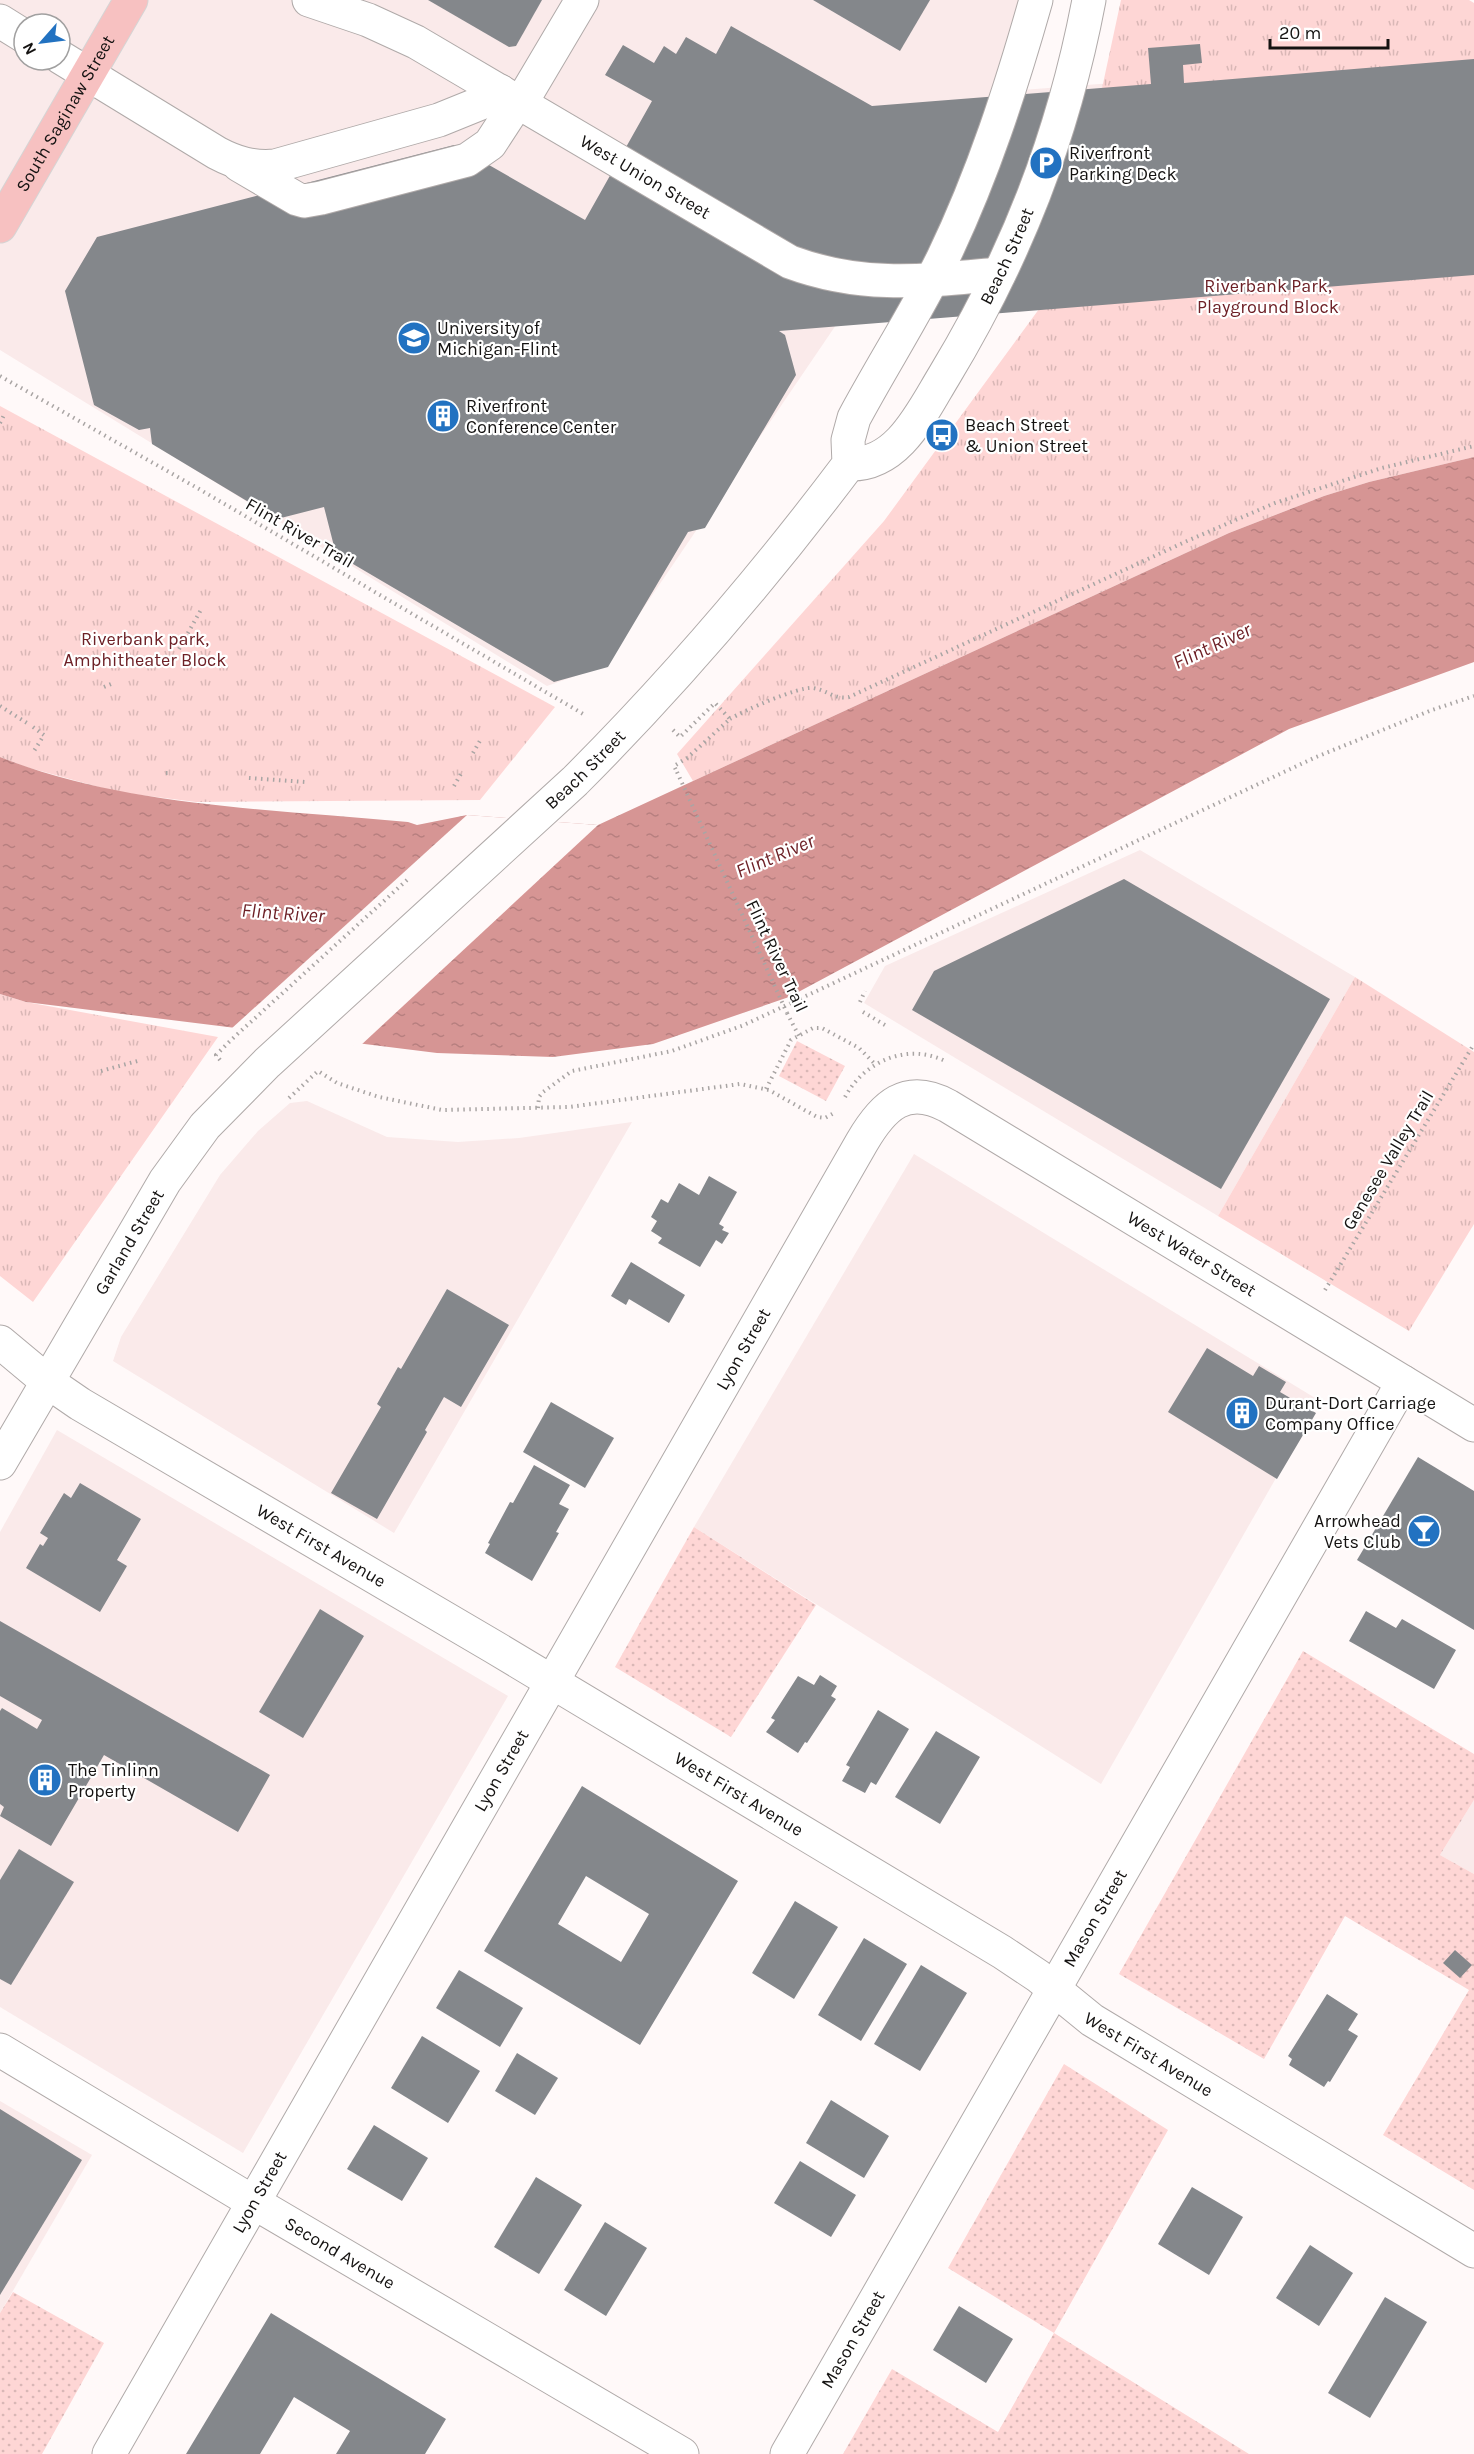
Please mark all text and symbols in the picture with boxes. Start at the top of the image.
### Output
north arrow [12,12,72,72]
scale bar [1270,12,1388,50]
text: 20 m [1279,22,1321,44]
street label: South Saginaw Street [11,31,119,196]
text: N [18,39,40,58]
street label: West Union Street [576,130,715,224]
place label: Riverfront Parking Deck [1069,142,1177,185]
parking icon: Riverfront Parking Deck [1028,145,1064,181]
street label: Beach Street [975,204,1039,308]
park label: Riverbank Park, Playground Block [1197,275,1339,318]
place label: University of Michigan-Flint [437,317,558,360]
school or university icon: University of Michigan-Flint [396,320,432,356]
place label: Riverfront Conference Center [466,395,617,438]
building icon: Riverfront Conference Center [425,398,461,434]
place label: Beach Street & Union Street [965,414,1088,457]
bus stop icon: Beach Street & Union Street [924,417,960,453]
street label: Flint River Trail [242,493,358,573]
water label: Flint River [1169,617,1256,674]
park label: Riverbank park, Amphitheater Block [63,628,227,671]
street label: Beach Street [540,725,630,814]
water label: Flint River [732,829,819,883]
street label: Flint River Trail [741,896,813,1016]
water label: Flint River [241,899,327,927]
street label: Genesee Valley Trail [1338,1086,1438,1234]
street label: Garland Street [90,1185,169,1299]
street label: West Water Street [1123,1206,1260,1301]
street label: Lyon Street [711,1304,775,1394]
place label: Durant-Dort Carriage Company Office [1265,1392,1436,1435]
building icon: Durant-Dort Carriage Company Office [1224,1395,1260,1431]
street label: West First Avenue [252,1499,390,1592]
place label: Arrowhead Vets Club [1314,1510,1401,1553]
bar icon: Arrowhead Vets Club [1406,1513,1442,1549]
street label: Lyon Street [469,1726,533,1815]
street label: West First Avenue [670,1747,807,1841]
place label: The Tinlinn Property [68,1759,159,1802]
building icon: The Tinlinn Property [27,1762,63,1798]
street label: Mason Street [1058,1865,1132,1971]
street label: West First Avenue [1080,2007,1217,2102]
street label: Lyon Street [227,2147,292,2237]
street label: Second Avenue [281,2212,399,2294]
street label: Mason Street [816,2287,890,2392]

